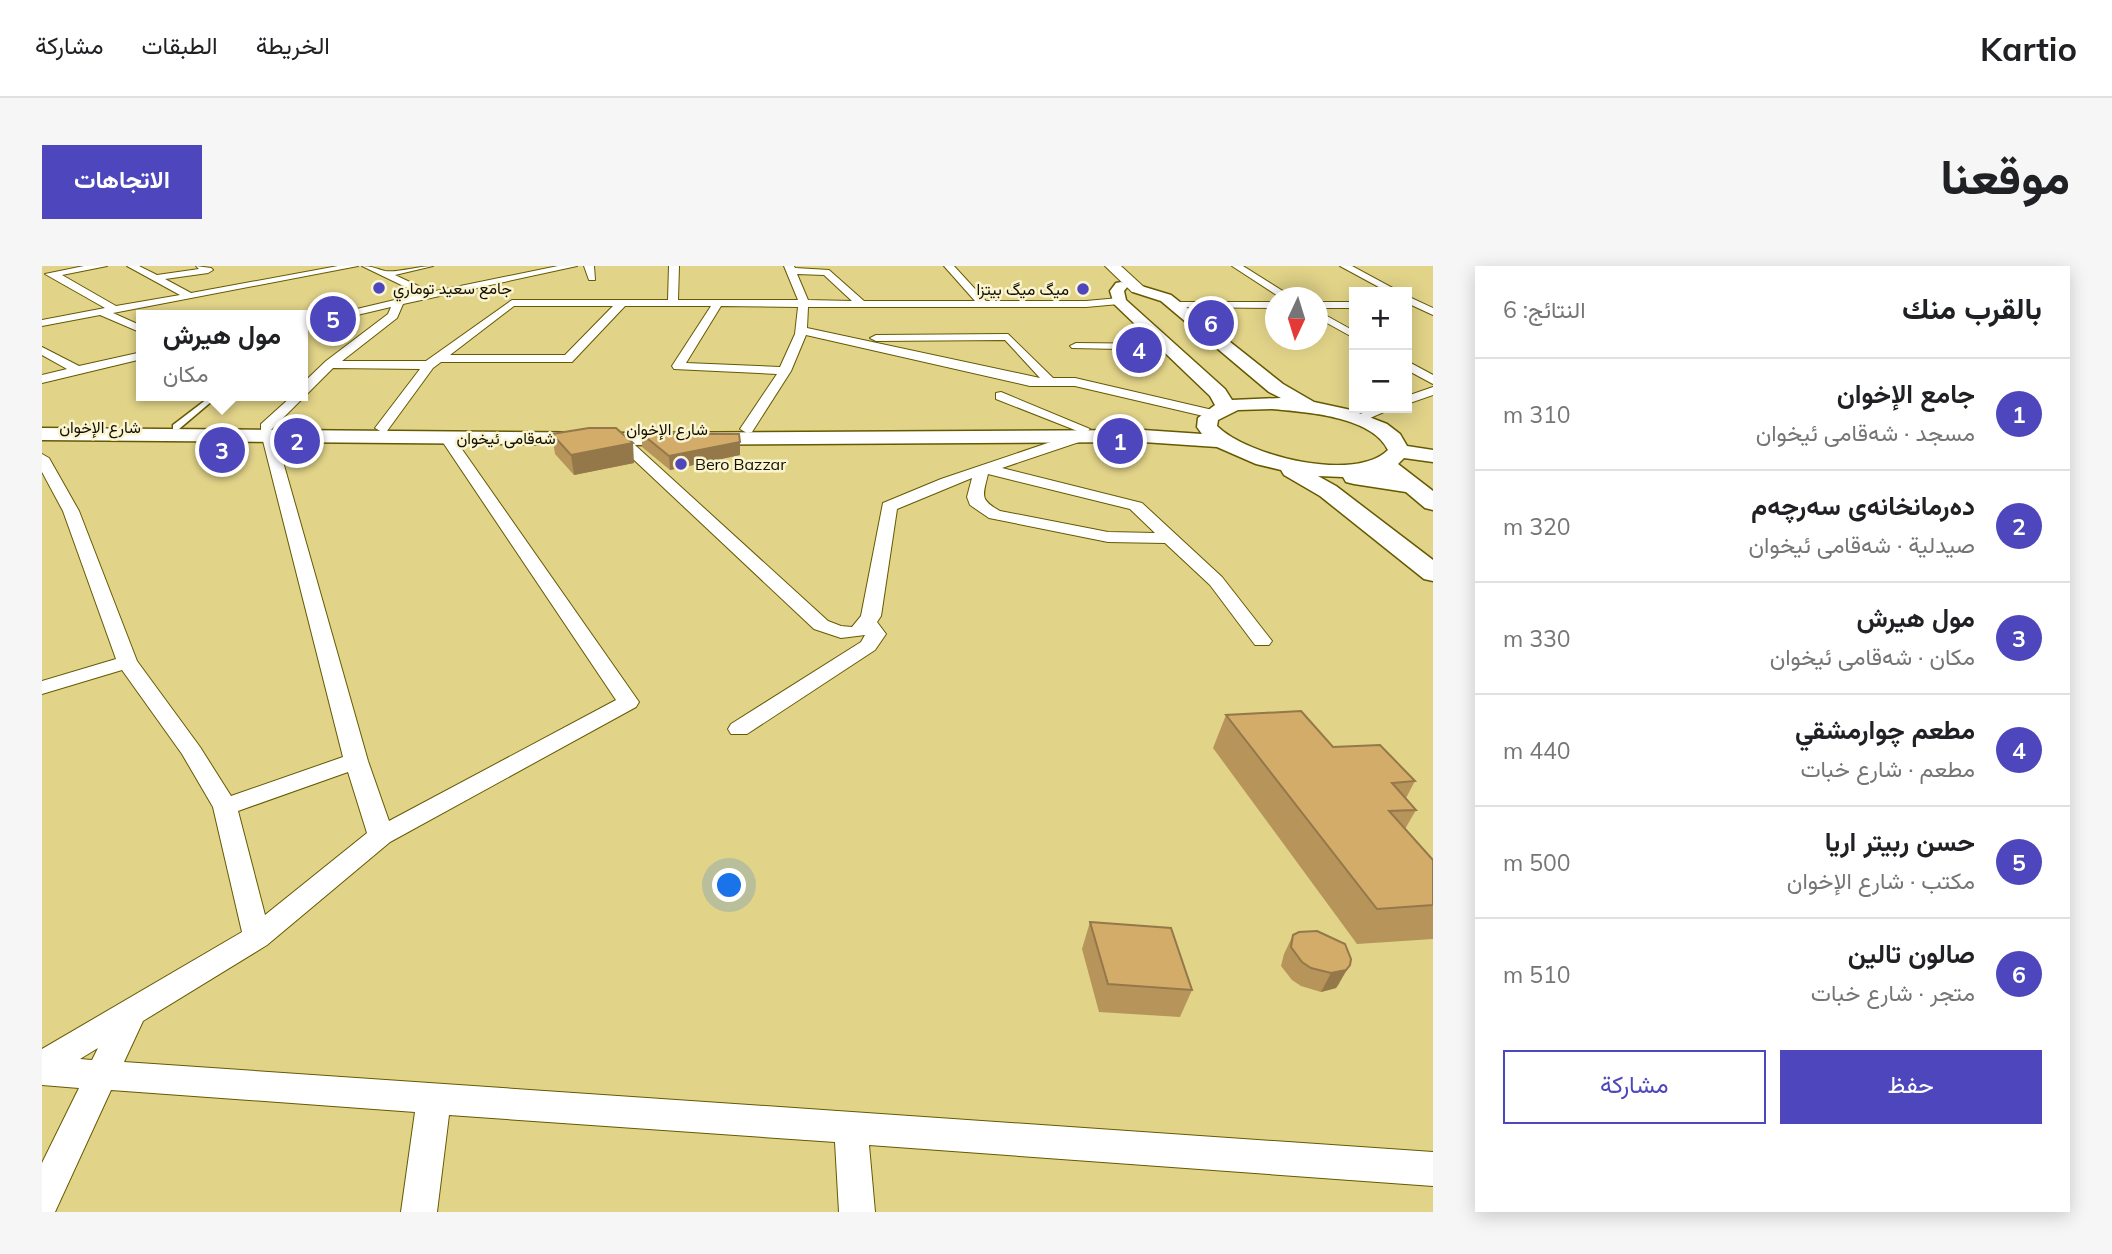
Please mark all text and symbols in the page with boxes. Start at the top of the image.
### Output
text: Kartio [1980,28,2077,69]
text: مشاركة [35,30,103,60]
text: الطبقات [141,30,218,60]
text: الخريطة [256,30,330,60]
button: الاتجاهات [42,145,202,219]
text: موقعنا [1940,145,2070,206]
place label: جامع سعيد توماري [393,278,512,302]
place label: ميگ ميگ بيتزا [976,279,1069,300]
marker: جامع سعيد توماري [371,280,387,296]
marker: ميگ ميگ بيتزا [1075,281,1091,297]
north arrow [1265,287,1328,350]
map controls [1349,287,1412,413]
button: + [1349,287,1412,350]
text: بالقرب منك [1902,289,2042,327]
pin: 5 [310,293,356,345]
text: النتائج: 6 [1503,295,1585,324]
pin: 6 [1188,297,1234,349]
popup [136,310,308,401]
text: مول هيرش [163,318,281,351]
pin: 4 [1116,324,1162,376]
button: − [1349,350,1412,413]
text: مكان [163,359,208,388]
text: جامع الإخوان [1837,377,1975,410]
text: 310 m [1503,400,1571,429]
text: 1 [2012,400,2026,429]
pin: 2 [274,415,320,467]
pin: 1 [1097,415,1143,467]
street label: شارع الإخوان [59,417,141,439]
text: مسجد · شەقامی ئیخوان [1756,418,1975,447]
street label: شارع الإخوان [626,419,708,441]
pin: 3 [199,424,245,476]
street label: شەقامی ئیخوان [456,428,556,449]
place label: Bero Bazzar [695,454,786,474]
marker: Bero Bazzar [673,456,689,472]
text: دەرمانخانەی سەرچەم [1751,489,1975,522]
text: 320 m [1503,512,1571,541]
text: 2 [2012,512,2026,541]
text: صيدلية · شەقامی ئیخوان [1749,530,1975,559]
text: مول هيرش [1857,601,1975,634]
text: 330 m [1503,624,1571,653]
text: 3 [2012,624,2026,653]
text: مكان · شەقامی ئیخوان [1770,642,1975,671]
text: مطعم چوارمشقي [1795,713,1975,746]
text: 440 m [1503,736,1571,765]
text: 4 [2012,736,2026,765]
text: مطعم · شارع خبات [1800,754,1975,783]
text: حسن ربيتر اريا [1825,825,1975,858]
text: 500 m [1503,848,1571,877]
text: 5 [2012,848,2026,877]
text: مكتب · شارع الإخوان [1787,866,1975,895]
your location [712,868,746,902]
text: صالون تالين [1848,937,1975,970]
text: 510 m [1503,960,1571,989]
text: 6 [2012,960,2026,989]
text: متجر · شارع خبات [1811,978,1975,1007]
button: مشاركة [1503,1050,1766,1124]
button: حفظ [1780,1050,2042,1124]

